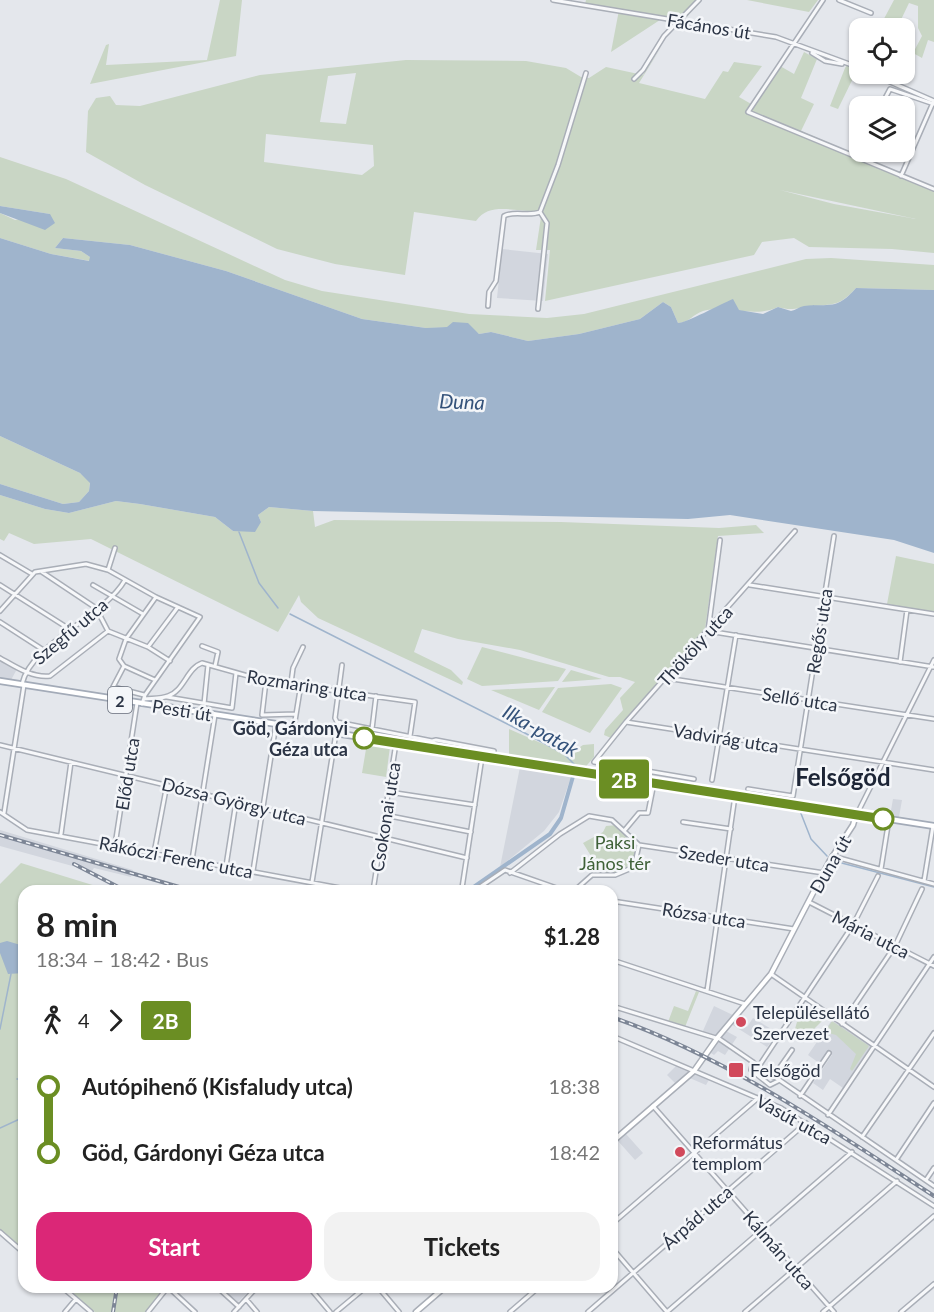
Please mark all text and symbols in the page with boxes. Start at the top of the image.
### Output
street label: Fácános út [666,9,753,44]
map controls [849,18,915,162]
button: locate [849,18,915,84]
button: layers [849,96,915,162]
water label: Duna [439,388,485,414]
street label: Regős utca [801,587,837,675]
street label: Szegfű utca [28,593,112,669]
street label: Thököly utca [653,601,737,691]
street label: Rozmaring utca [245,665,369,705]
street label: Sellő utca [760,682,840,716]
road number: 2 [108,687,132,713]
street label: Pesti út [151,694,214,726]
water label: Ilka-patak [499,699,584,761]
place label: Göd, Gárdonyi Géza utca [233,717,348,760]
street label: Vadvirág utca [672,719,780,757]
marker: Göd, Gárdonyi Géza utca [353,727,375,749]
street label: Előd utca [110,736,144,812]
line badge: 2B [597,760,651,798]
street label: Csokonai utca [365,761,405,873]
district label: Felsőgöd [795,762,891,791]
text: 2B [611,767,637,792]
street label: Dózsa György utca [159,772,309,830]
unlabelled marker [872,808,894,830]
street label: Duna út [805,830,856,897]
street label: Rákóczi Ferenc utca [97,831,255,883]
park label: Paksi János tér [579,831,651,874]
street label: Szeder utca [677,840,771,876]
street label: Rózsa utca [661,898,747,932]
text: 8 min [36,904,118,944]
street label: Mária utca [829,905,913,963]
text: $1.28 [544,923,600,950]
text: 18:34 – 18:42 · Bus [36,947,209,971]
place label: Településellátó Szervezet [753,1001,870,1044]
icon: walk [36,1004,69,1037]
icon: forward [99,1004,132,1037]
text: 4 [78,1008,90,1032]
text: 2B [153,1008,179,1033]
marker: Településellátó Szervezet [734,1015,748,1029]
place label: Felsőgöd [750,1059,821,1081]
marker: Felsőgöd [727,1061,745,1079]
text: Autópihenő (Kisfaludy utca) [82,1073,353,1100]
text: 18:38 [549,1074,600,1098]
street label: Vasút utca [753,1089,835,1149]
place label: Református templom [692,1131,783,1174]
text: Göd, Gárdonyi Géza utca [82,1139,325,1166]
text: 18:42 [549,1140,600,1164]
marker: Református templom [673,1145,687,1159]
street label: Árpád utca [657,1180,737,1254]
street label: Kálmán utca [739,1206,819,1294]
button: Start [36,1212,312,1281]
button: Tickets [324,1212,600,1281]

